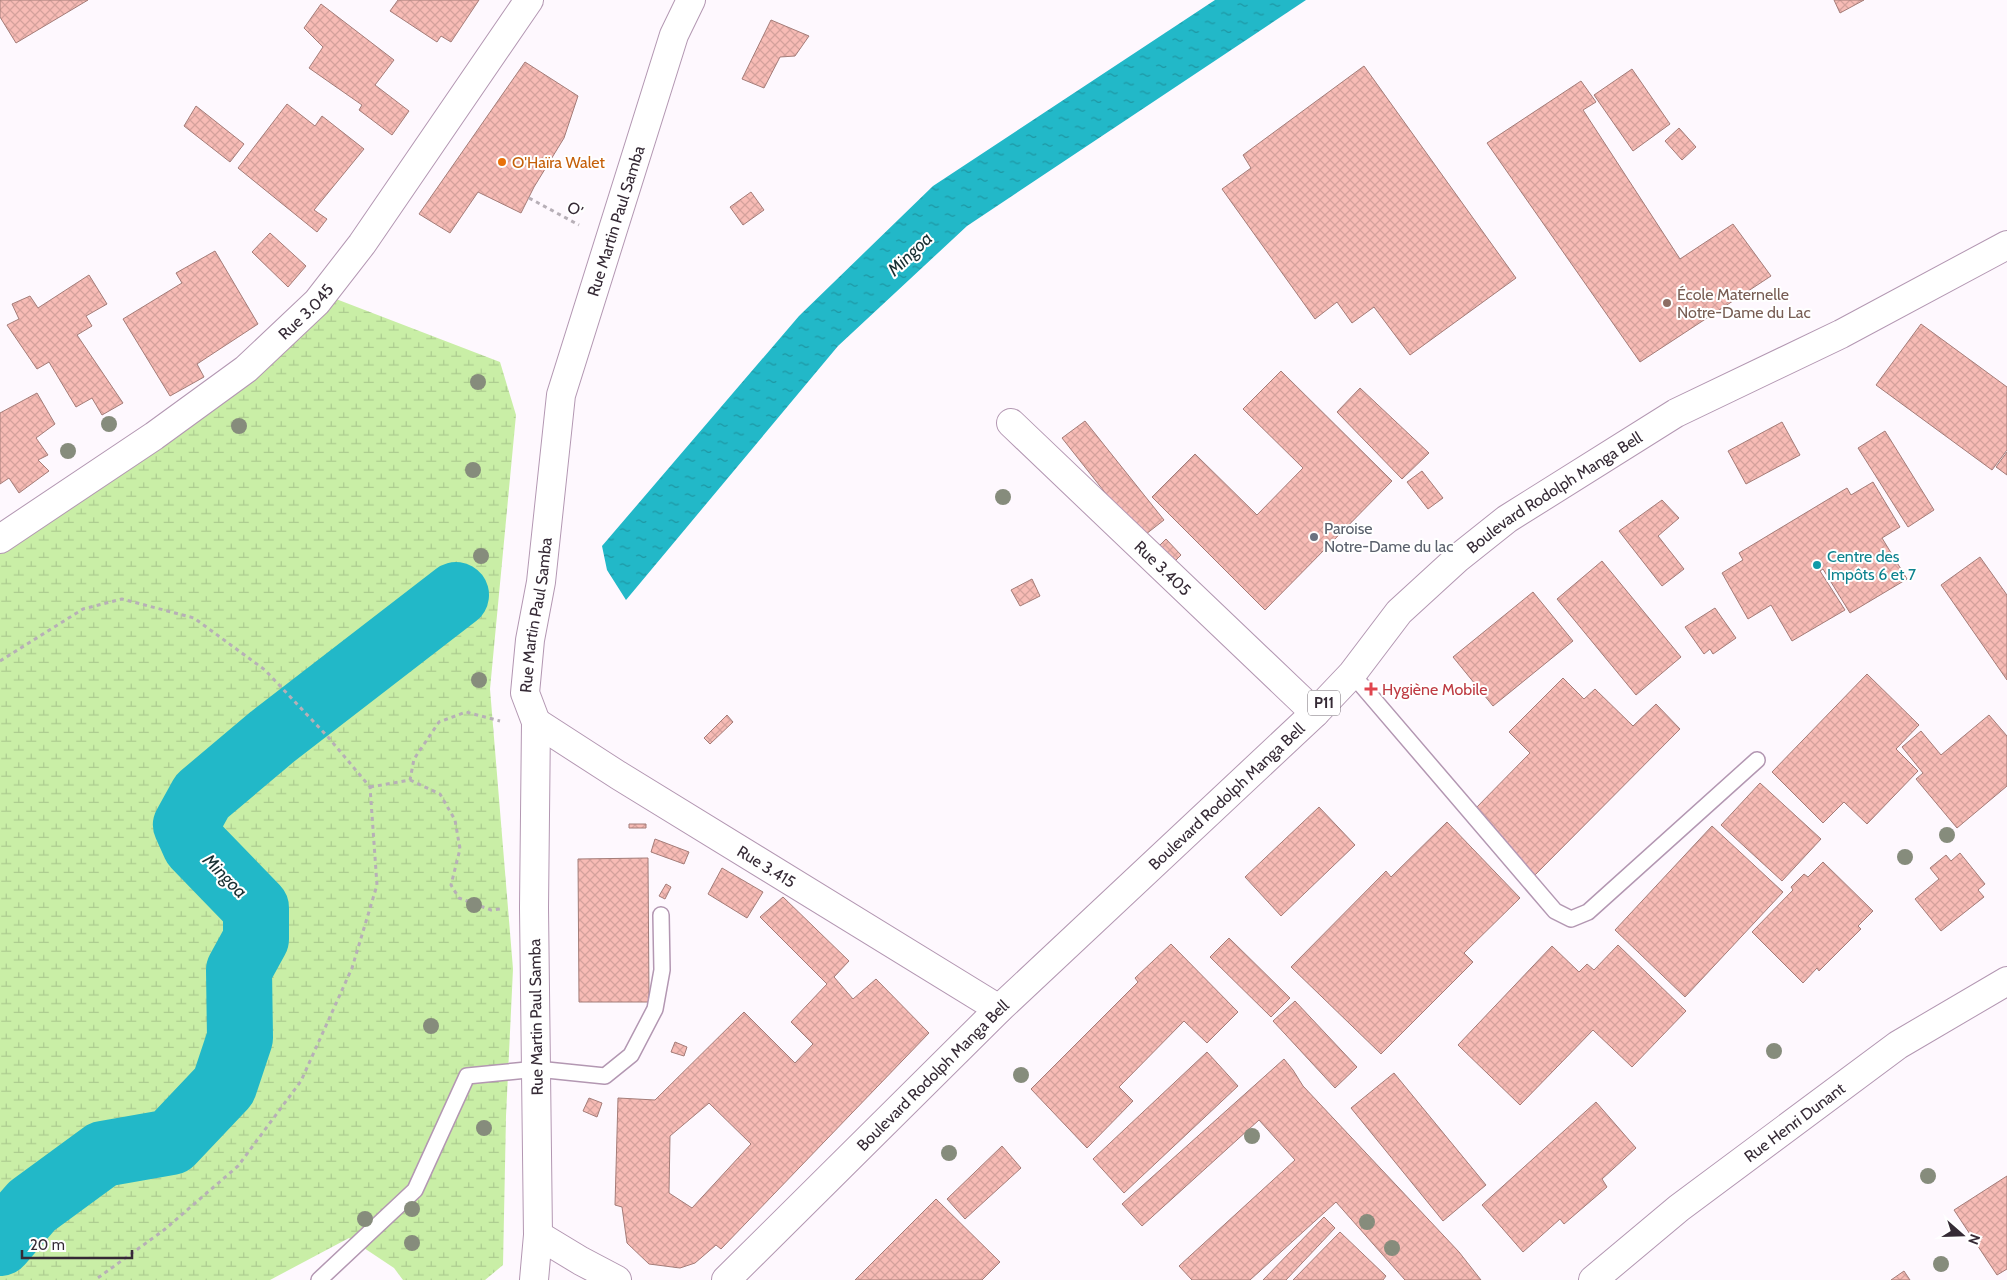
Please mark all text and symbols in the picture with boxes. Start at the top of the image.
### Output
street label: Rue Martin Paul Samba [583,143,648,299]
place label: O'Haïra Walet [512,153,606,172]
marker: O'Haïra Walet [496,156,508,168]
street label: O' [564,197,586,221]
water label: Mingoa [882,227,937,281]
street label: Rue 3.045 [274,280,337,343]
place label: École Maternelle Notre-Dame du Lac [1677,285,1811,322]
marker: École Maternelle Notre-Dame du Lac [1661,297,1673,309]
street label: Boulevard Rodolph Manga Bell [1463,427,1646,557]
place label: Paroise Notre-Dame du lac [1324,519,1454,556]
marker: Paroise Notre-Dame du lac [1308,531,1320,543]
street label: Rue Martin Paul Samba [516,536,555,694]
street label: Rue 3.405 [1131,537,1195,599]
place label: Centre des Impôts 6 et 7 [1827,547,1916,584]
marker: Centre des Impôts 6 et 7 [1811,559,1823,571]
place label: Hygiène Mobile [1382,680,1488,699]
marker: Hygiène Mobile [1364,682,1378,696]
road number: P11 [1308,690,1340,716]
street label: Boulevard Rodolph Manga Bell [1144,719,1308,874]
street label: Rue 3.415 [734,841,799,891]
water label: Mingoa [198,849,252,903]
street label: Rue Martin Paul Samba [525,938,547,1095]
street label: Boulevard Rodolph Manga Bell [853,995,1013,1154]
street label: Rue Henri Dunant [1740,1078,1849,1166]
north arrow [1937,1210,1987,1260]
scale bar [22,1228,132,1260]
text: N [1964,1232,1984,1247]
text: 20 m [30,1236,65,1254]

